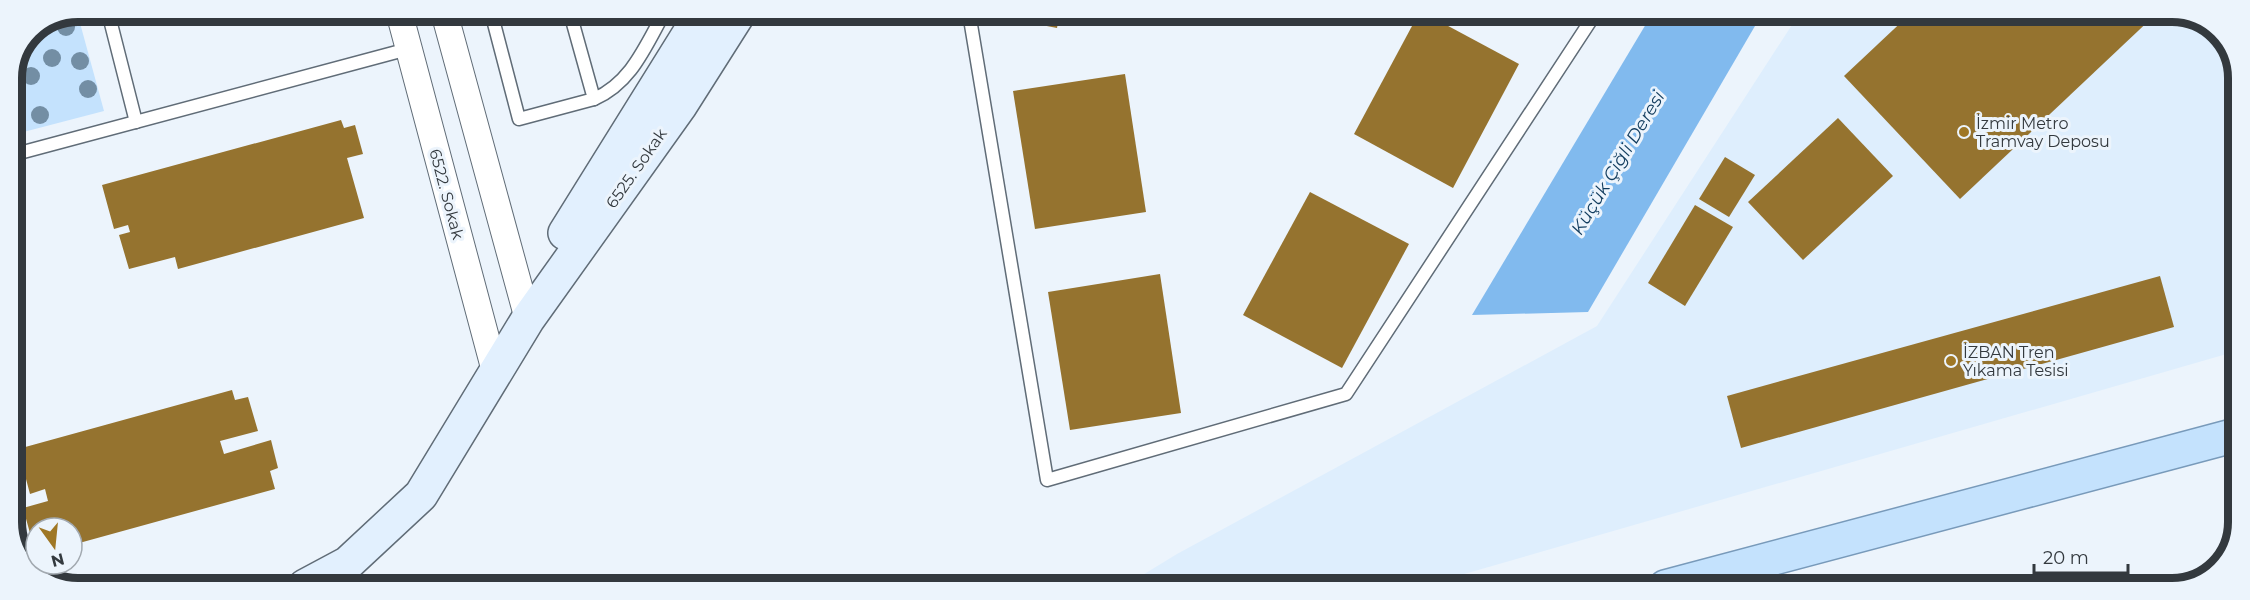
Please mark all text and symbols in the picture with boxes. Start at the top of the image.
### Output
water label: Küçük Çiğli Deresi [1566,87,1670,239]
place label: İzmir Metro Tramvay Deposu [1976,114,2110,151]
street label: 6525. Sokak [602,125,671,212]
marker: İzmir Metro Tramvay Deposu [1957,125,1971,139]
street label: 6522. Sokak [425,147,468,242]
place label: İZBAN Tren Yıkama Tesisi [1963,343,2069,380]
marker: İZBAN Tren Yıkama Tesisi [1944,354,1958,368]
north arrow [24,516,84,576]
scale bar [2034,537,2128,575]
text: 20 m [2043,547,2089,569]
text: N [49,549,66,571]

